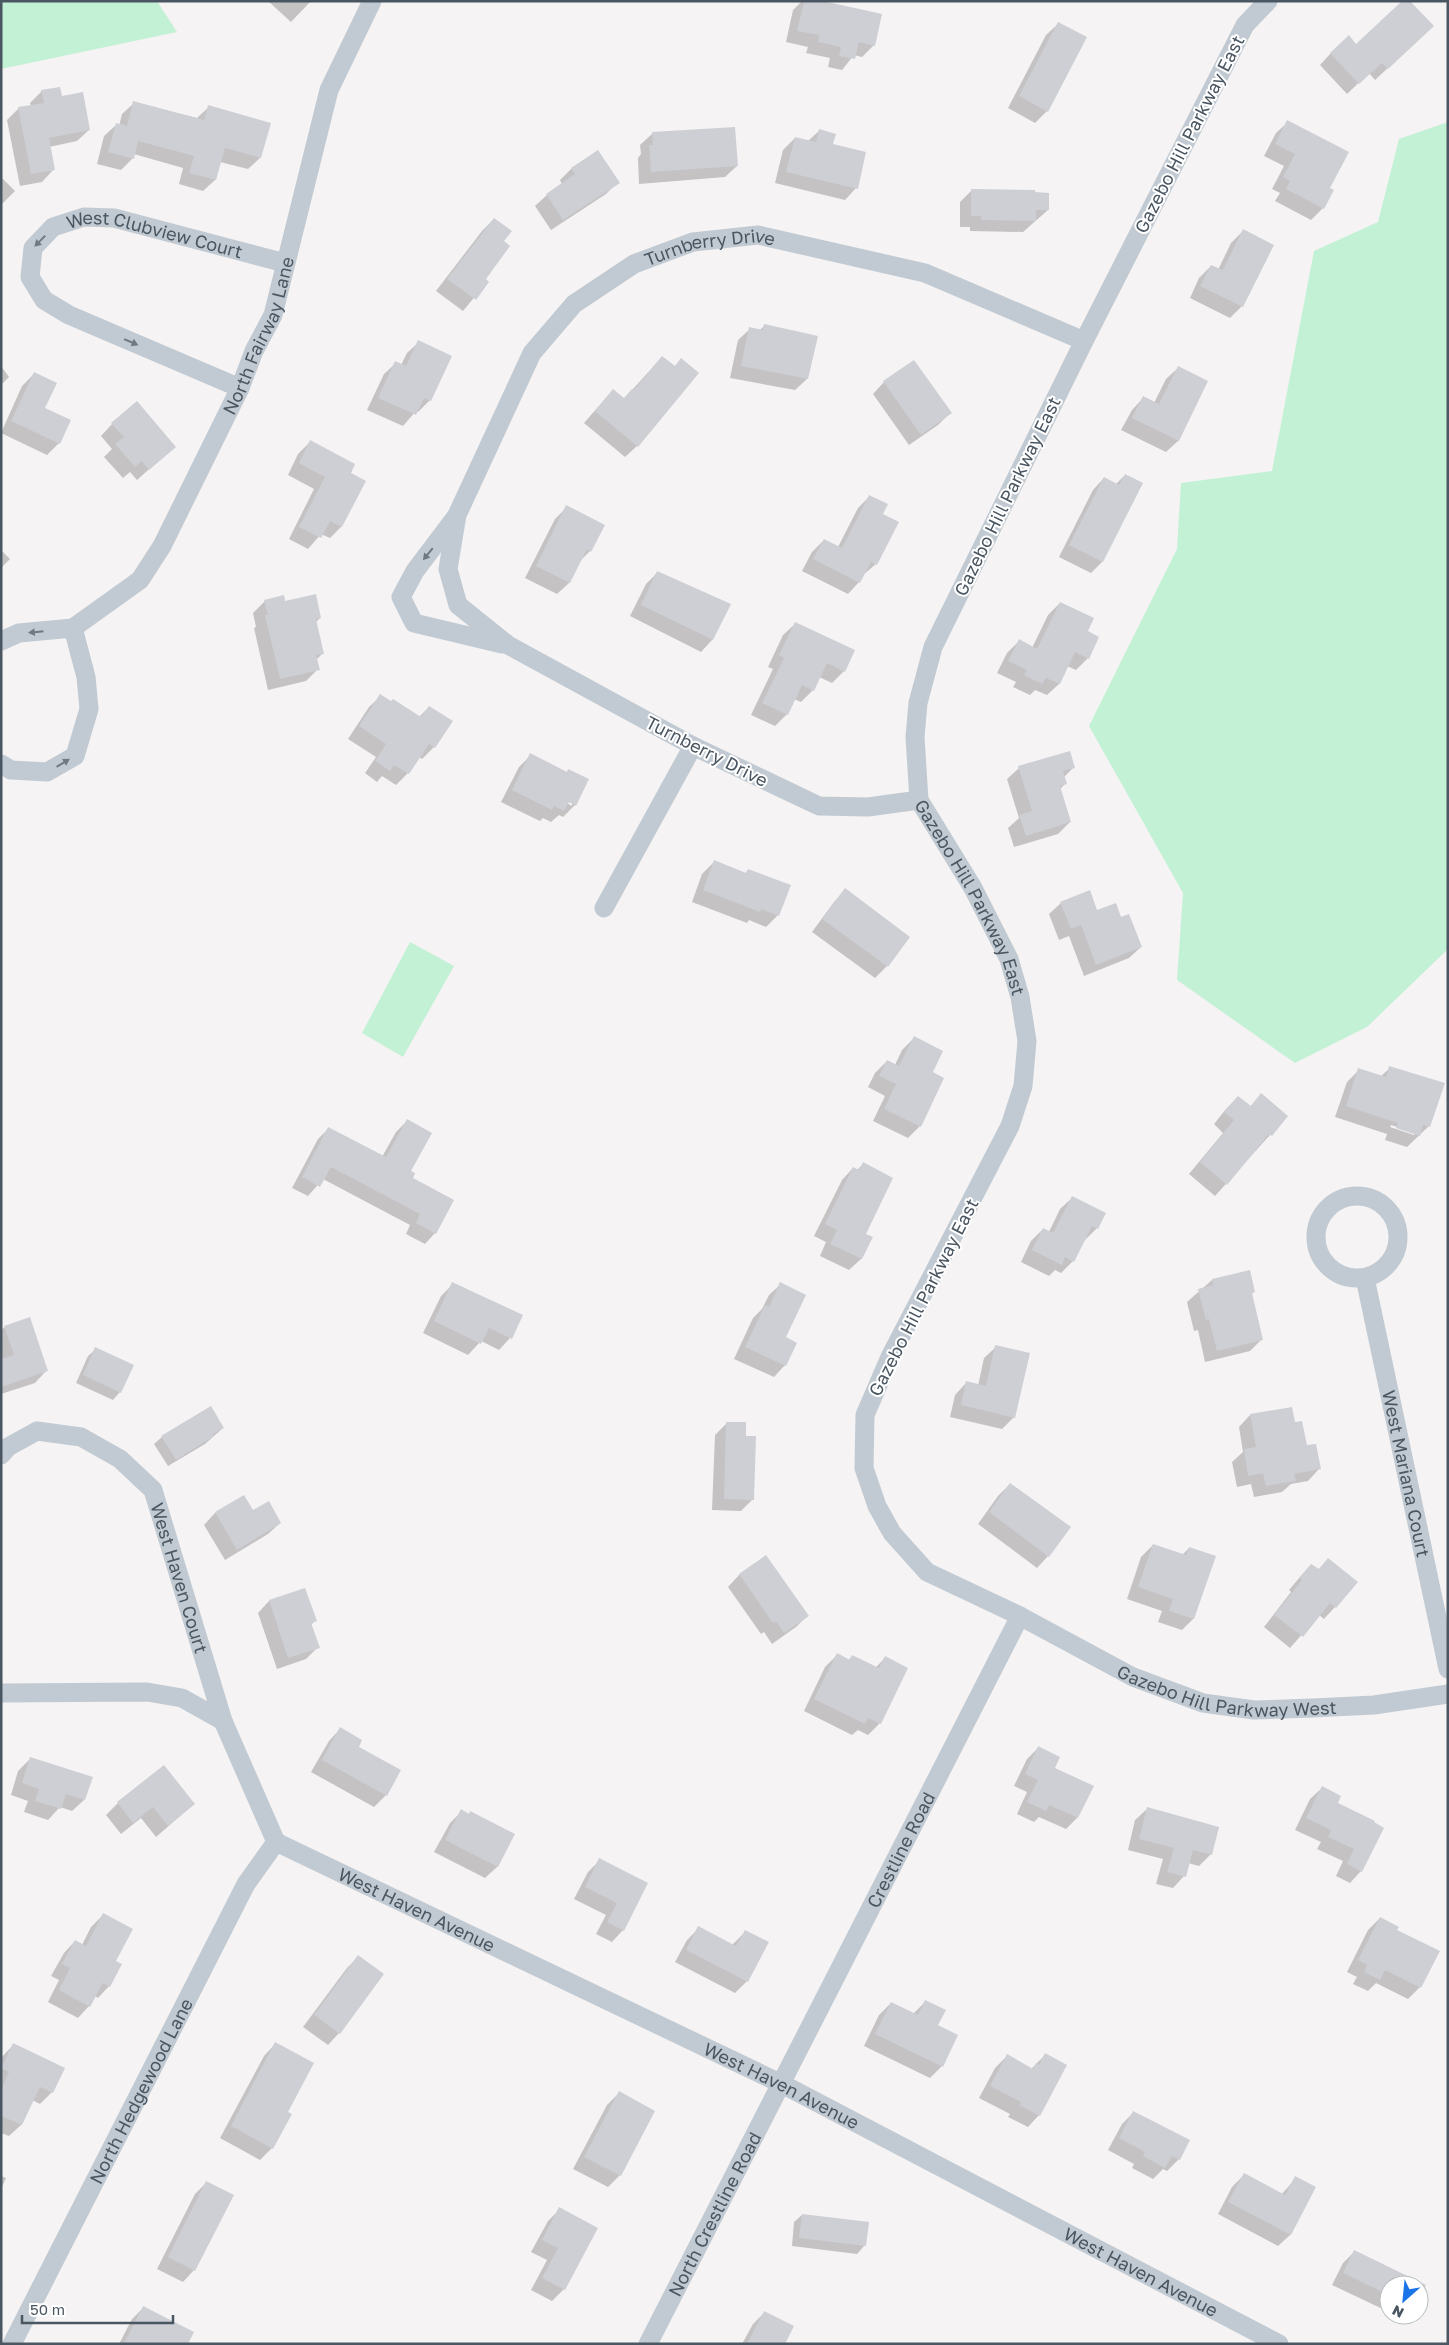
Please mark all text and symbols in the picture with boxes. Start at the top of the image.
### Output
street label: Gazebo Hill Parkway East [1130,32,1248,236]
street label: West Clubview Court [63,206,245,262]
street label: Turnberry Drive [641,224,777,270]
one-way arrow [34,235,46,247]
street label: North Fairway Lane [218,254,298,418]
one-way arrow [124,338,138,346]
street label: Gazebo Hill Parkway East [949,393,1065,599]
one-way arrow [423,548,434,561]
one-way arrow [28,628,44,636]
street label: Turnberry Drive [642,711,772,791]
one-way arrow [57,758,70,767]
street label: Gazebo Hill Parkway East [910,795,1030,998]
street label: Gazebo Hill Parkway East [864,1195,982,1399]
street label: West Mariana Court [1378,1388,1435,1559]
street label: West Haven Court [146,1500,213,1656]
street label: Gazebo Hill Parkway West [1113,1660,1337,1721]
street label: Crestline Road [862,1788,939,1911]
street label: West Haven Avenue [335,1862,499,1956]
street label: North Hedgewood Lane [84,1995,197,2187]
street label: West Haven Avenue [700,2037,863,2133]
street label: North Crestline Road [663,2128,766,2300]
street label: West Haven Avenue [1060,2222,1222,2321]
north arrow [1379,2275,1429,2325]
scale bar [22,2292,174,2324]
text: 50 m [30,2300,65,2318]
text: N [1389,2302,1406,2322]

